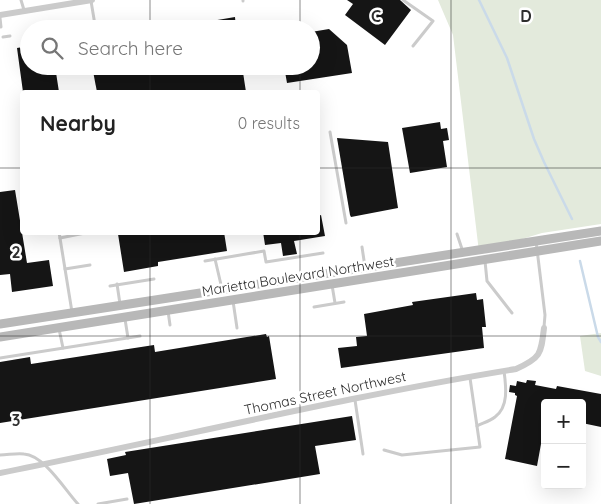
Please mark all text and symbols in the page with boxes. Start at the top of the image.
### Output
text: C [371,6,381,26]
text: D [520,6,532,26]
search box [20,20,320,75]
icon: search [38,34,66,62]
text: Search here [78,36,183,60]
text: Nearby [40,110,116,136]
text: 0 results [238,113,300,133]
text: 2 [11,242,21,262]
street label: Marietta Boulevard Northwest [201,252,396,300]
street label: Thomas Street Northwest [242,367,408,419]
map controls [541,399,586,489]
button: + [541,399,586,444]
text: 3 [12,410,20,430]
button: − [541,444,586,489]

